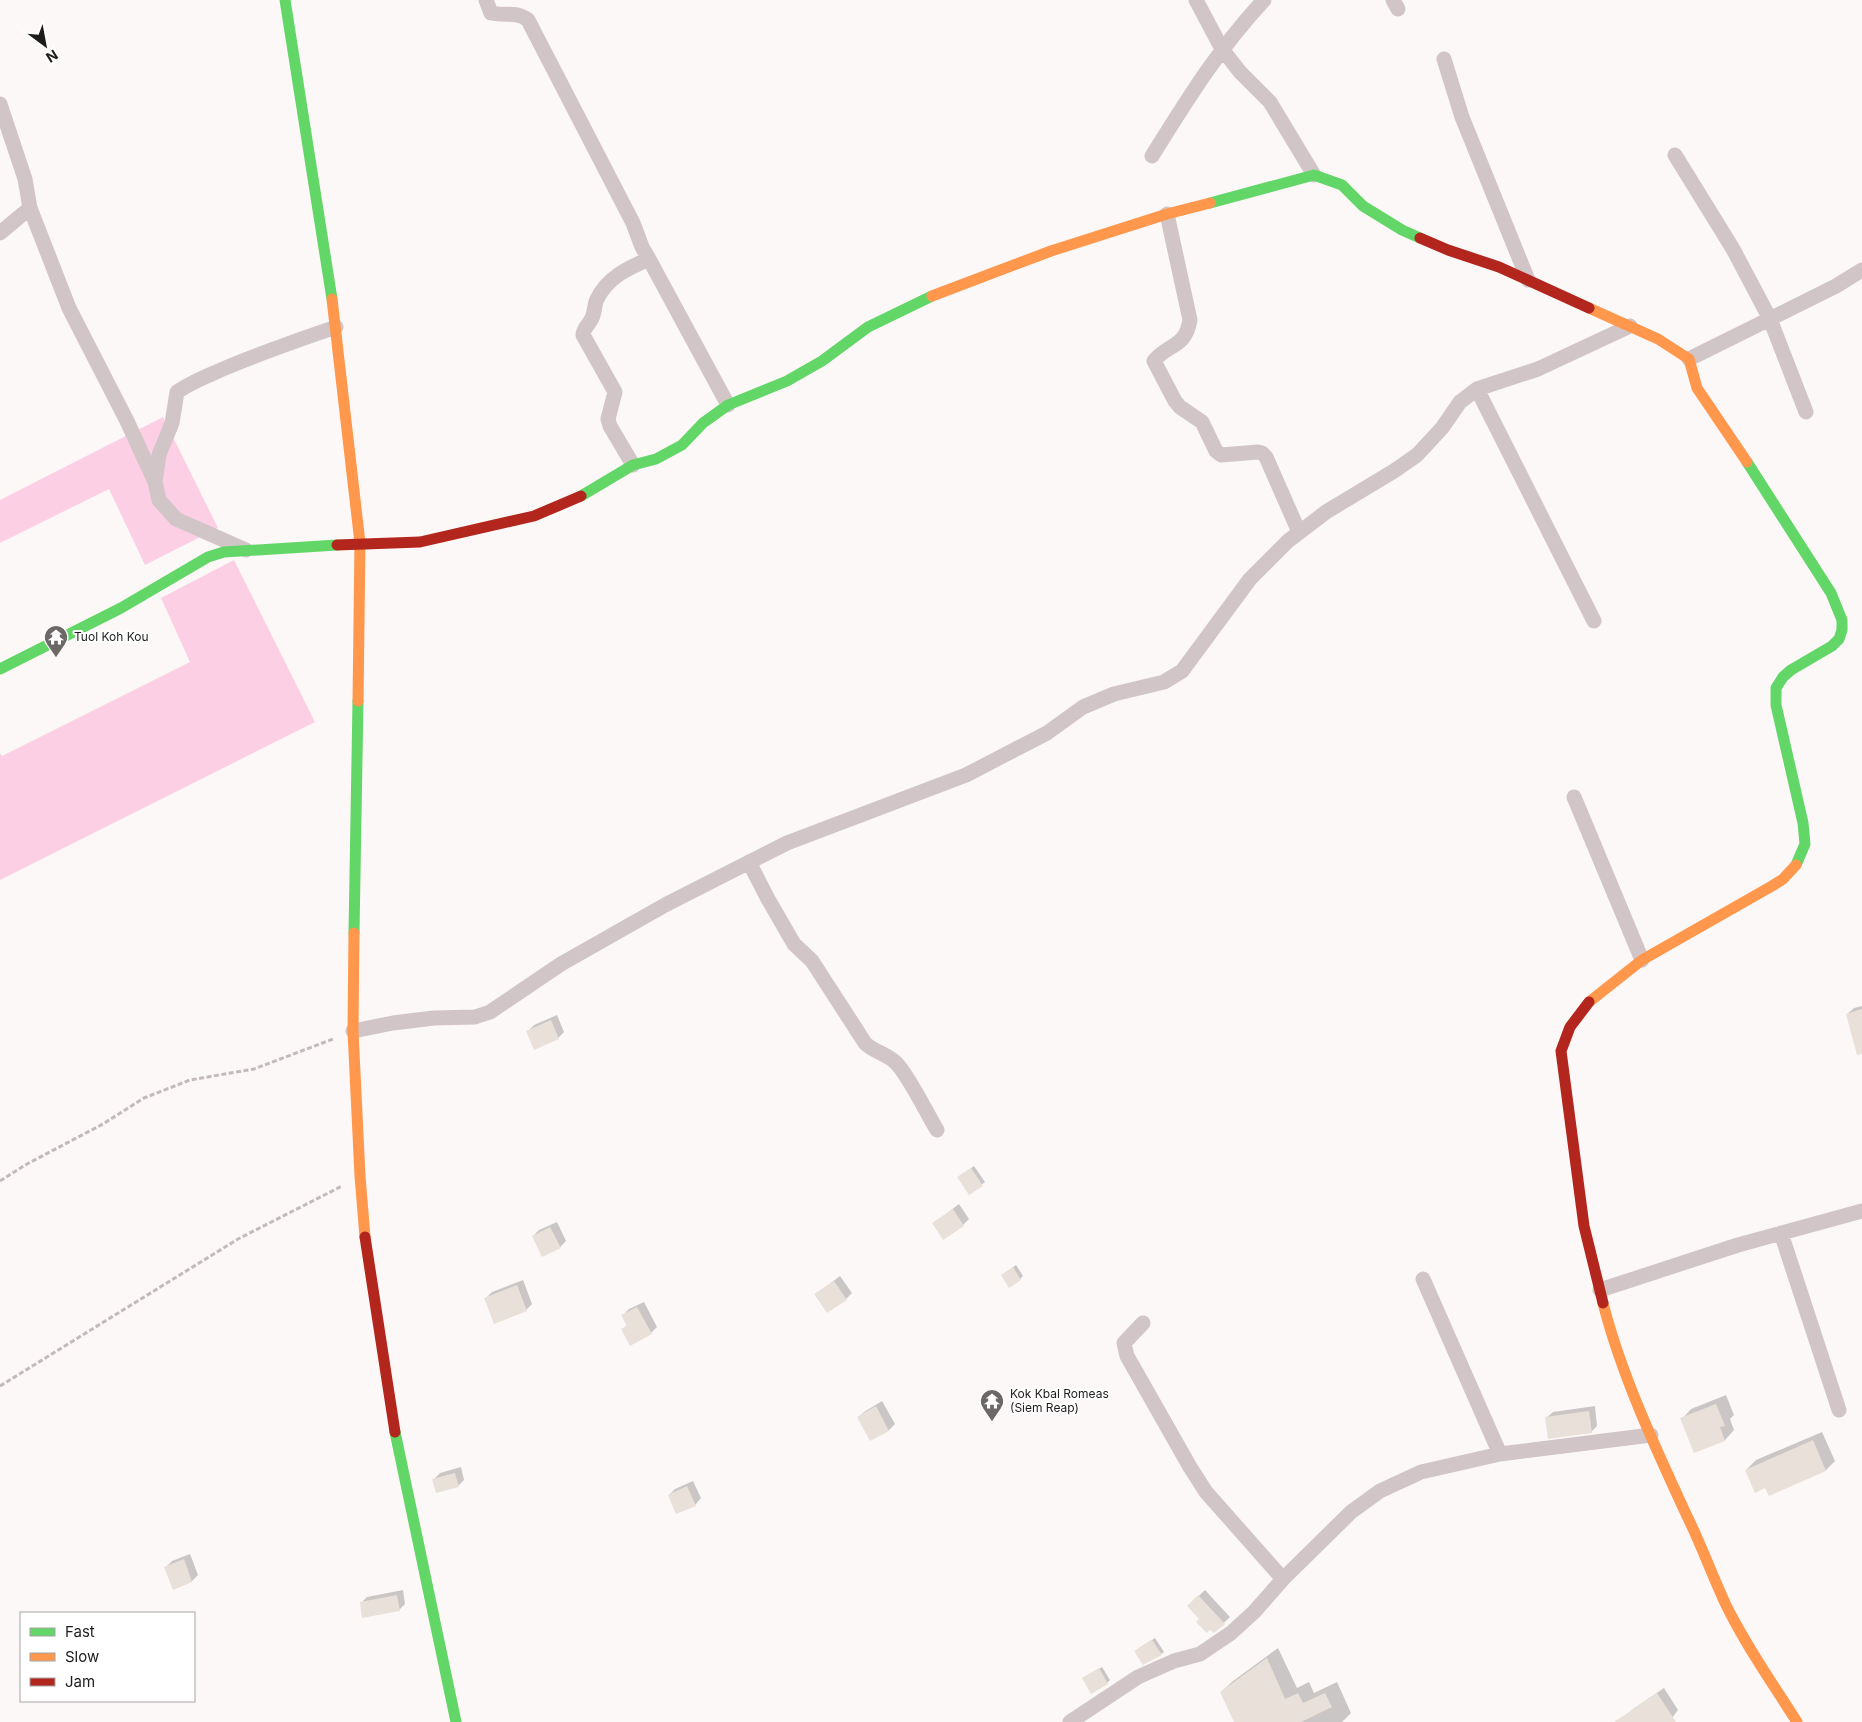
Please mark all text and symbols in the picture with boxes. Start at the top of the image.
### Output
north arrow [20,20,70,70]
text: N [43,46,61,66]
temple icon: Tuol Koh Kou [43,624,69,658]
place label: Tuol Koh Kou [74,629,149,644]
place label: Kok Kbal Romeas (Siem Reap) [1010,1386,1109,1415]
temple icon: Kok Kbal Romeas (Siem Reap) [979,1388,1005,1422]
legend [20,1612,195,1702]
text: Fast [65,1622,95,1641]
text: Slow [65,1647,99,1666]
text: Jam [65,1672,95,1691]

